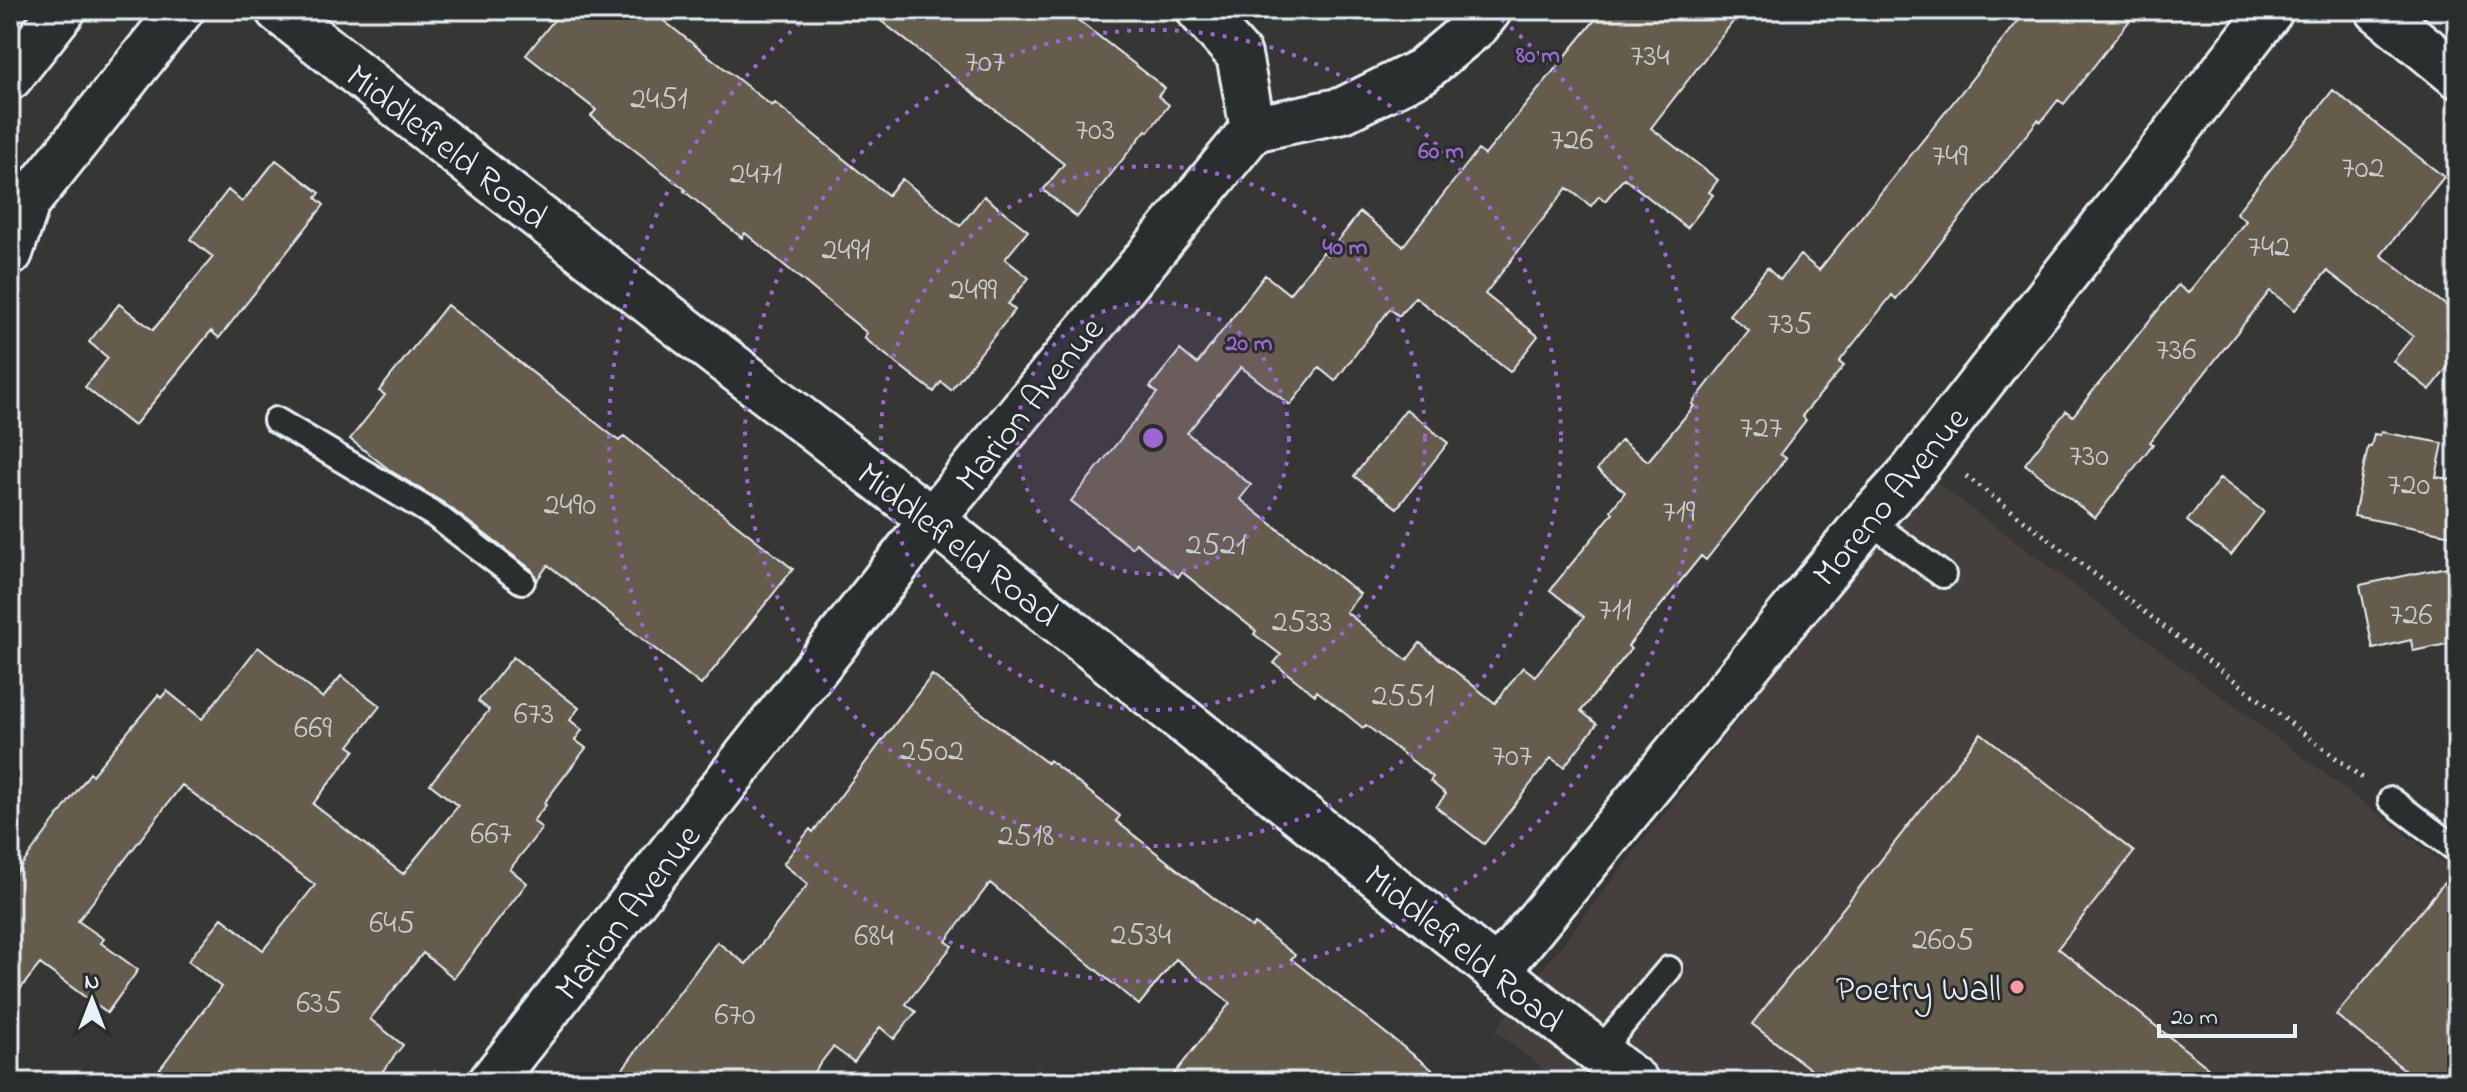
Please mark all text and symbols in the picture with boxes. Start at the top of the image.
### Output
house number: 734 [1630,34,1670,81]
text: 80 m [1515,39,1560,74]
house number: 707 [965,40,1005,87]
street label: Middlefield Road [333,53,558,245]
house number: 2451 [630,77,688,124]
house number: 703 [1075,108,1115,155]
house number: 726 [1550,118,1594,165]
house number: 749 [1932,134,1968,181]
text: 60 m [1418,135,1464,170]
house number: 702 [2342,146,2385,193]
house number: 2471 [730,152,782,199]
house number: 742 [2248,225,2290,272]
house number: 2491 [822,228,870,275]
text: 40 m [1323,231,1368,266]
house number: 2499 [949,268,998,315]
house number: 735 [1768,302,1812,349]
street label: Marion Avenue [944,306,1119,505]
text: 20 m [1225,327,1273,362]
house number: 736 [2156,328,2196,375]
street label: Moreno Avenue [1801,396,1984,600]
house number: 727 [1740,406,1782,453]
centre of rings [1139,424,1167,452]
house number: 730 [2069,434,2109,481]
street label: Middlefield Road [844,451,1069,643]
house number: 720 [2388,463,2430,510]
house number: 2490 [544,483,596,530]
house number: 719 [1663,490,1696,537]
house number: 2521 [1186,523,1246,570]
house number: 711 [1598,588,1632,635]
house number: 726 [2389,593,2433,640]
house number: 2533 [1272,600,1332,647]
house number: 2551 [1372,674,1434,721]
house number: 673 [514,692,554,739]
house number: 669 [294,706,332,753]
house number: 2502 [900,729,964,776]
house number: 707 [1492,734,1532,781]
house number: 667 [470,812,512,859]
street label: Marion Avenue [543,813,716,1014]
house number: 2518 [998,814,1054,861]
street label: Middlefield Road [1351,853,1574,1048]
house number: 645 [369,901,415,948]
house number: 2534 [1111,913,1171,960]
house number: 684 [854,914,894,961]
house number: 2605 [1912,918,1974,965]
north arrow [52,960,132,1040]
place label: Poetry Wall [1836,965,2001,1018]
text: N [85,967,99,999]
marker: Poetry Wall [2008,978,2026,996]
house number: 635 [296,981,342,1028]
scale bar [2159,988,2295,1038]
house number: 670 [714,993,756,1040]
text: 20 m [2171,1001,2218,1036]

